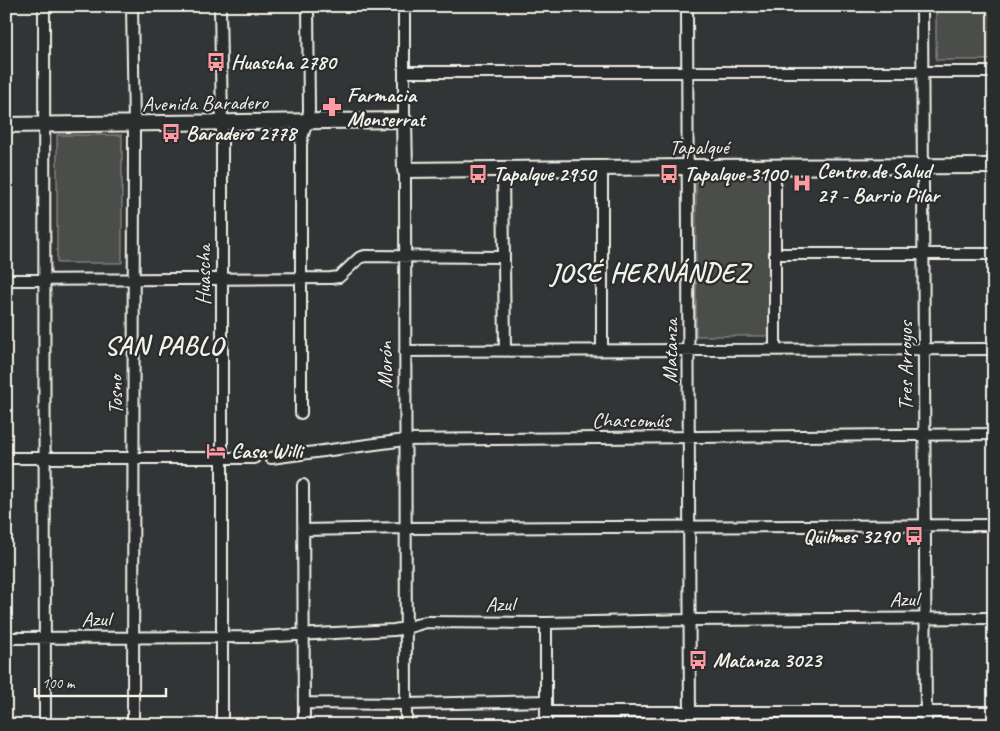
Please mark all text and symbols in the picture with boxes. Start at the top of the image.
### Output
place label: Huascha 2780 [231,49,338,75]
bus stop icon: Huascha 2780 [205,51,227,73]
place label: Farmacia Monserrat [347,82,428,132]
street label: Avenida Baradero [142,89,270,117]
pharmacy icon: Farmacia Monserrat [321,96,343,118]
place label: Baradero 2778 [186,120,298,146]
bus stop icon: Baradero 2778 [160,122,182,144]
street label: Tapalqué [669,134,732,160]
place label: Centro de Salud 27 - Barrio Pilar [817,158,942,208]
place label: Tapalque 2950 [493,161,598,187]
place label: Tapalque 3100 [684,161,790,187]
bus stop icon: Tapalque 2950 [467,163,489,185]
bus stop icon: Tapalque 3100 [658,163,680,185]
hospital icon: Centro de Salud 27 - Barrio Pilar [791,172,813,194]
street label: Huascha [190,242,216,305]
district label: JOSÉ HERNÁNDEZ [548,256,753,289]
street label: Matanza [657,316,683,383]
street label: Tres Arroyos [892,319,918,411]
district label: SAN PABLO [104,329,226,362]
street label: Morón [372,341,398,388]
street label: Tosno [102,373,128,415]
street label: Chascomús [592,407,672,433]
place label: Casa Willi [231,438,305,464]
hotel icon: Casa Willi [205,440,227,462]
place label: Quilmes 3290 [803,523,902,549]
bus stop icon: Quilmes 3290 [903,525,925,547]
street label: Azul [890,586,922,612]
street label: Azul [486,591,518,617]
street label: Azul [82,606,114,632]
place label: Matanza 3023 [713,647,824,673]
bus stop icon: Matanza 3023 [687,649,709,671]
scale bar [35,666,166,698]
text: 100 m [42,674,76,693]

